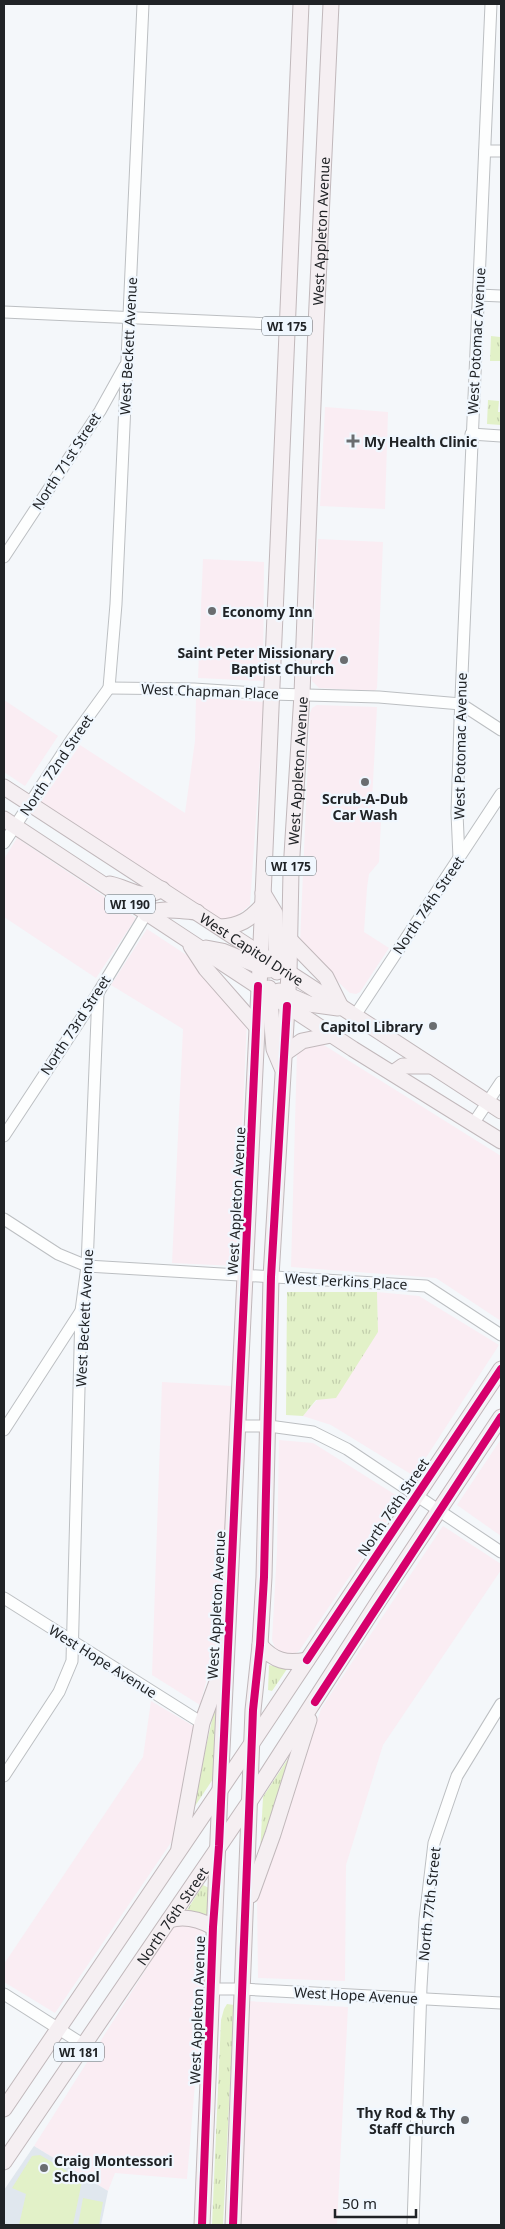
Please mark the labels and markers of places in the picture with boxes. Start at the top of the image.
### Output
place label: My Health Clinic [364,432,477,451]
marker: My Health Clinic [346,434,360,448]
place label: Economy Inn [222,602,313,621]
marker: Economy Inn [206,605,218,617]
place label: Saint Peter Missionary Baptist Church [177,643,334,678]
marker: Saint Peter Missionary Baptist Church [338,654,350,666]
marker: Scrub-A-Dub Car Wash [359,776,371,788]
place label: Scrub-A-Dub Car Wash [322,789,408,824]
place label: Capitol Library [320,1017,423,1036]
marker: Capitol Library [427,1020,439,1032]
place label: Thy Rod & Thy Staff Church [356,2103,455,2138]
marker: Thy Rod & Thy Staff Church [459,2114,471,2126]
place label: Craig Montessori School [54,2151,173,2186]
marker: Craig Montessori School [38,2162,50,2174]

